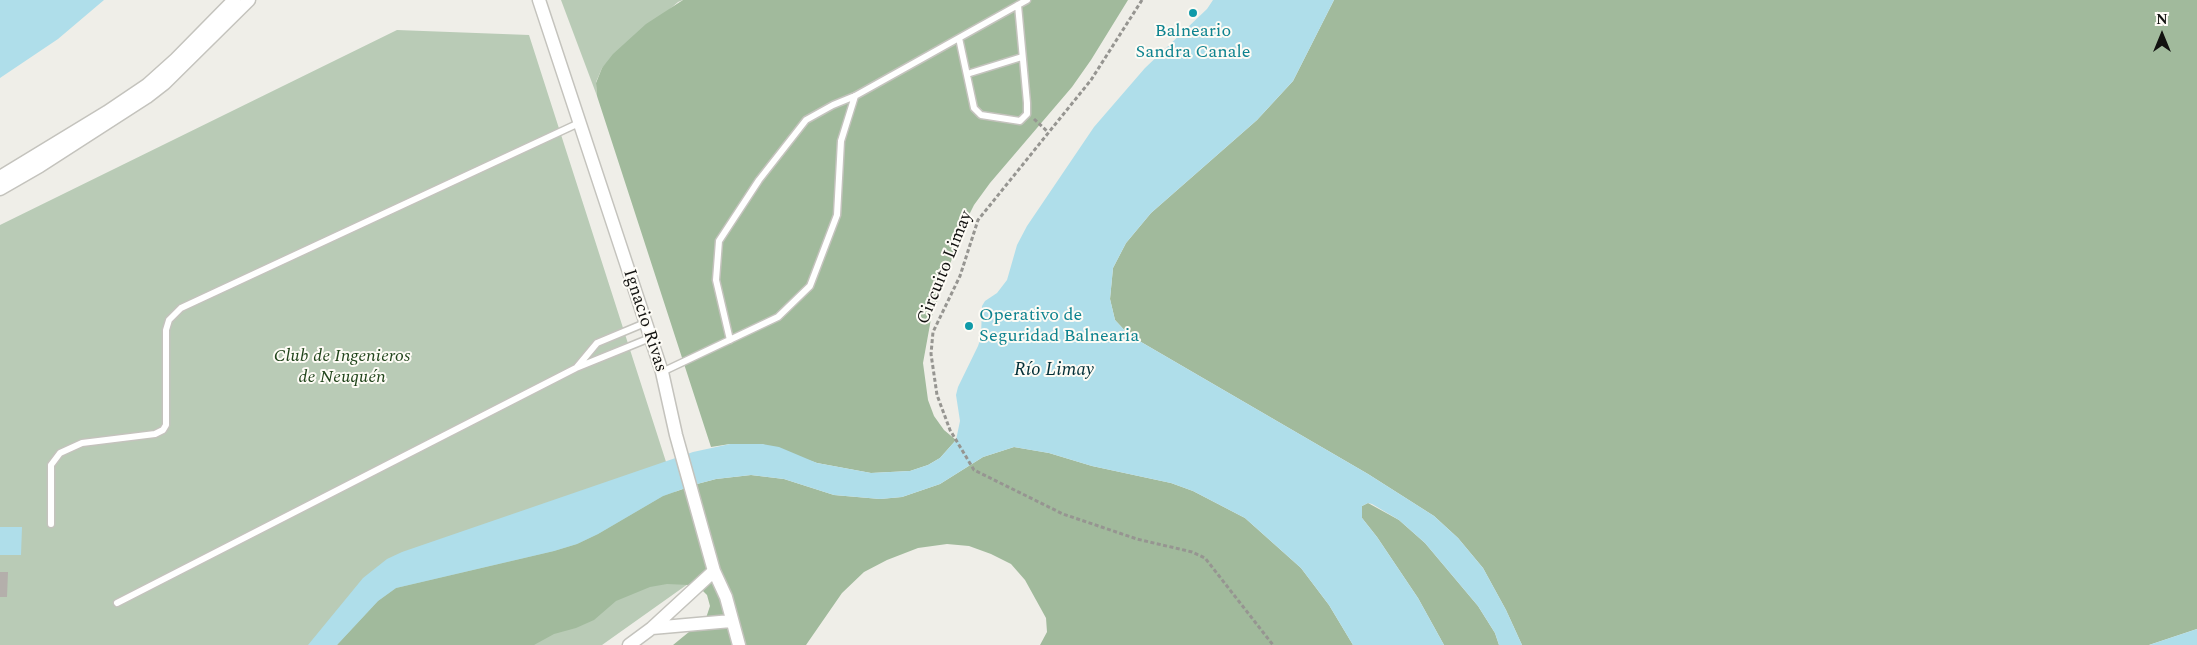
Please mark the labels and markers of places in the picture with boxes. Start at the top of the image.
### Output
marker: Balneario Sandra Canale [1187,7,1199,19]
place label: Balneario Sandra Canale [1136,21,1250,64]
place label: Operativo de Seguridad Balnearia [979,305,1139,348]
marker: Operativo de Seguridad Balnearia [963,320,975,332]

